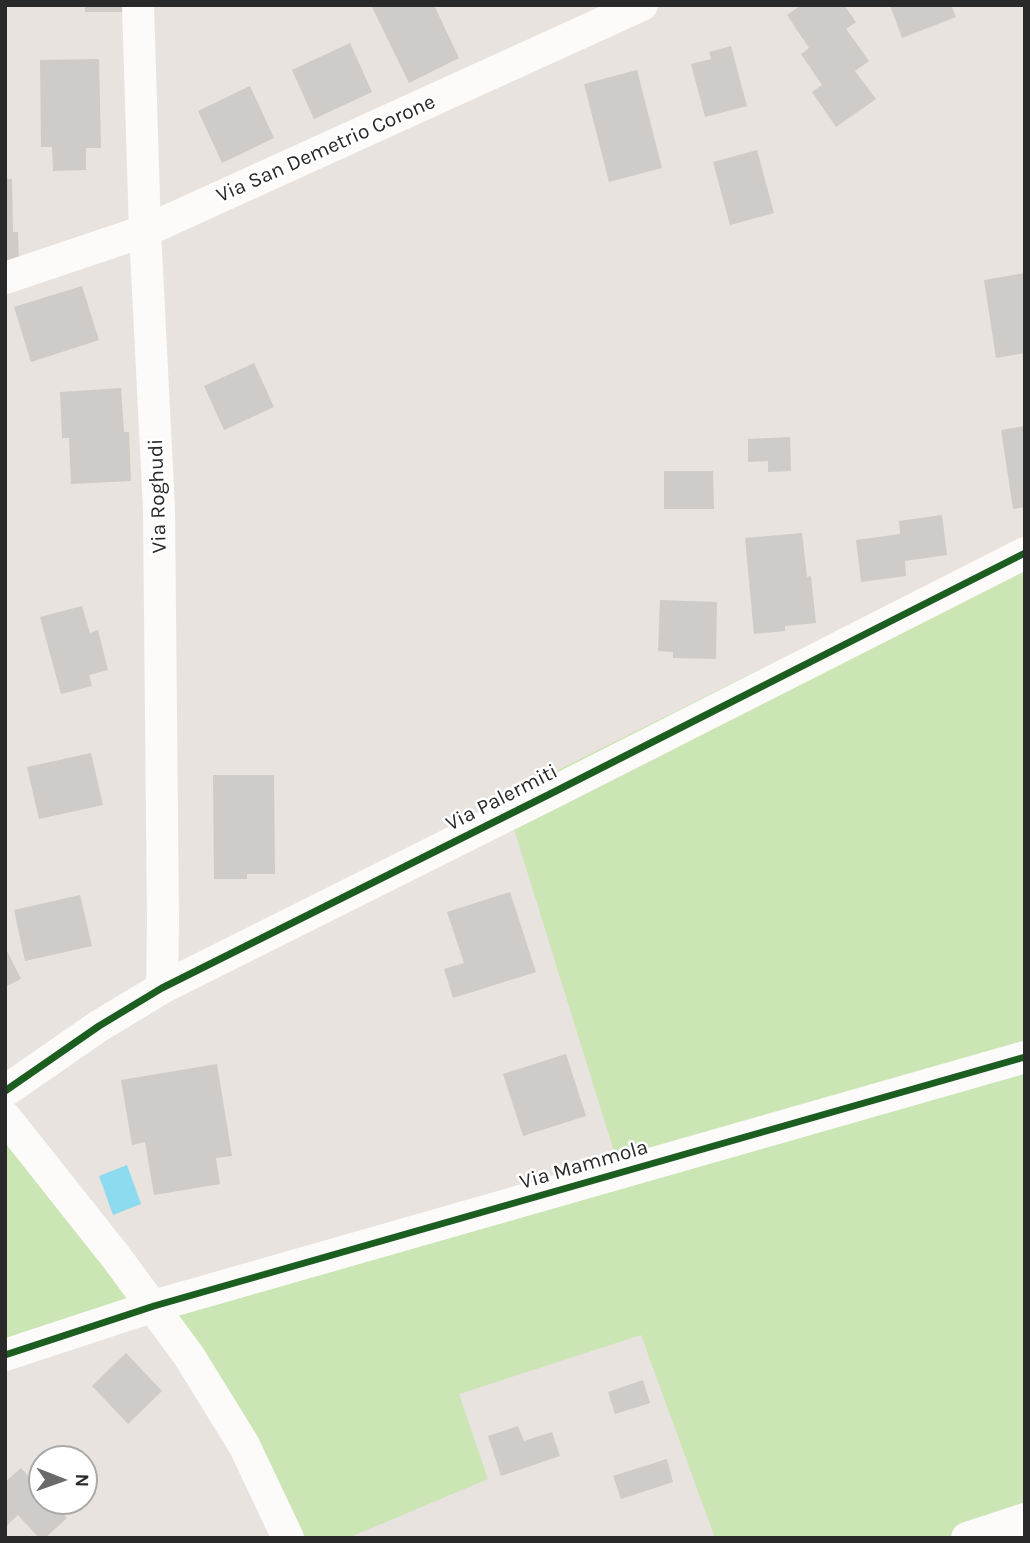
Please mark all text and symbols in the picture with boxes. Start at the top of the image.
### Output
street label: Via San Demetrio Corone [213,89,439,209]
street label: Via Roghudi [143,438,173,554]
street label: Via Palermiti [442,759,562,837]
street label: Via Mammola [517,1135,651,1195]
north arrow [28,1445,98,1515]
text: N [71,1473,93,1487]

